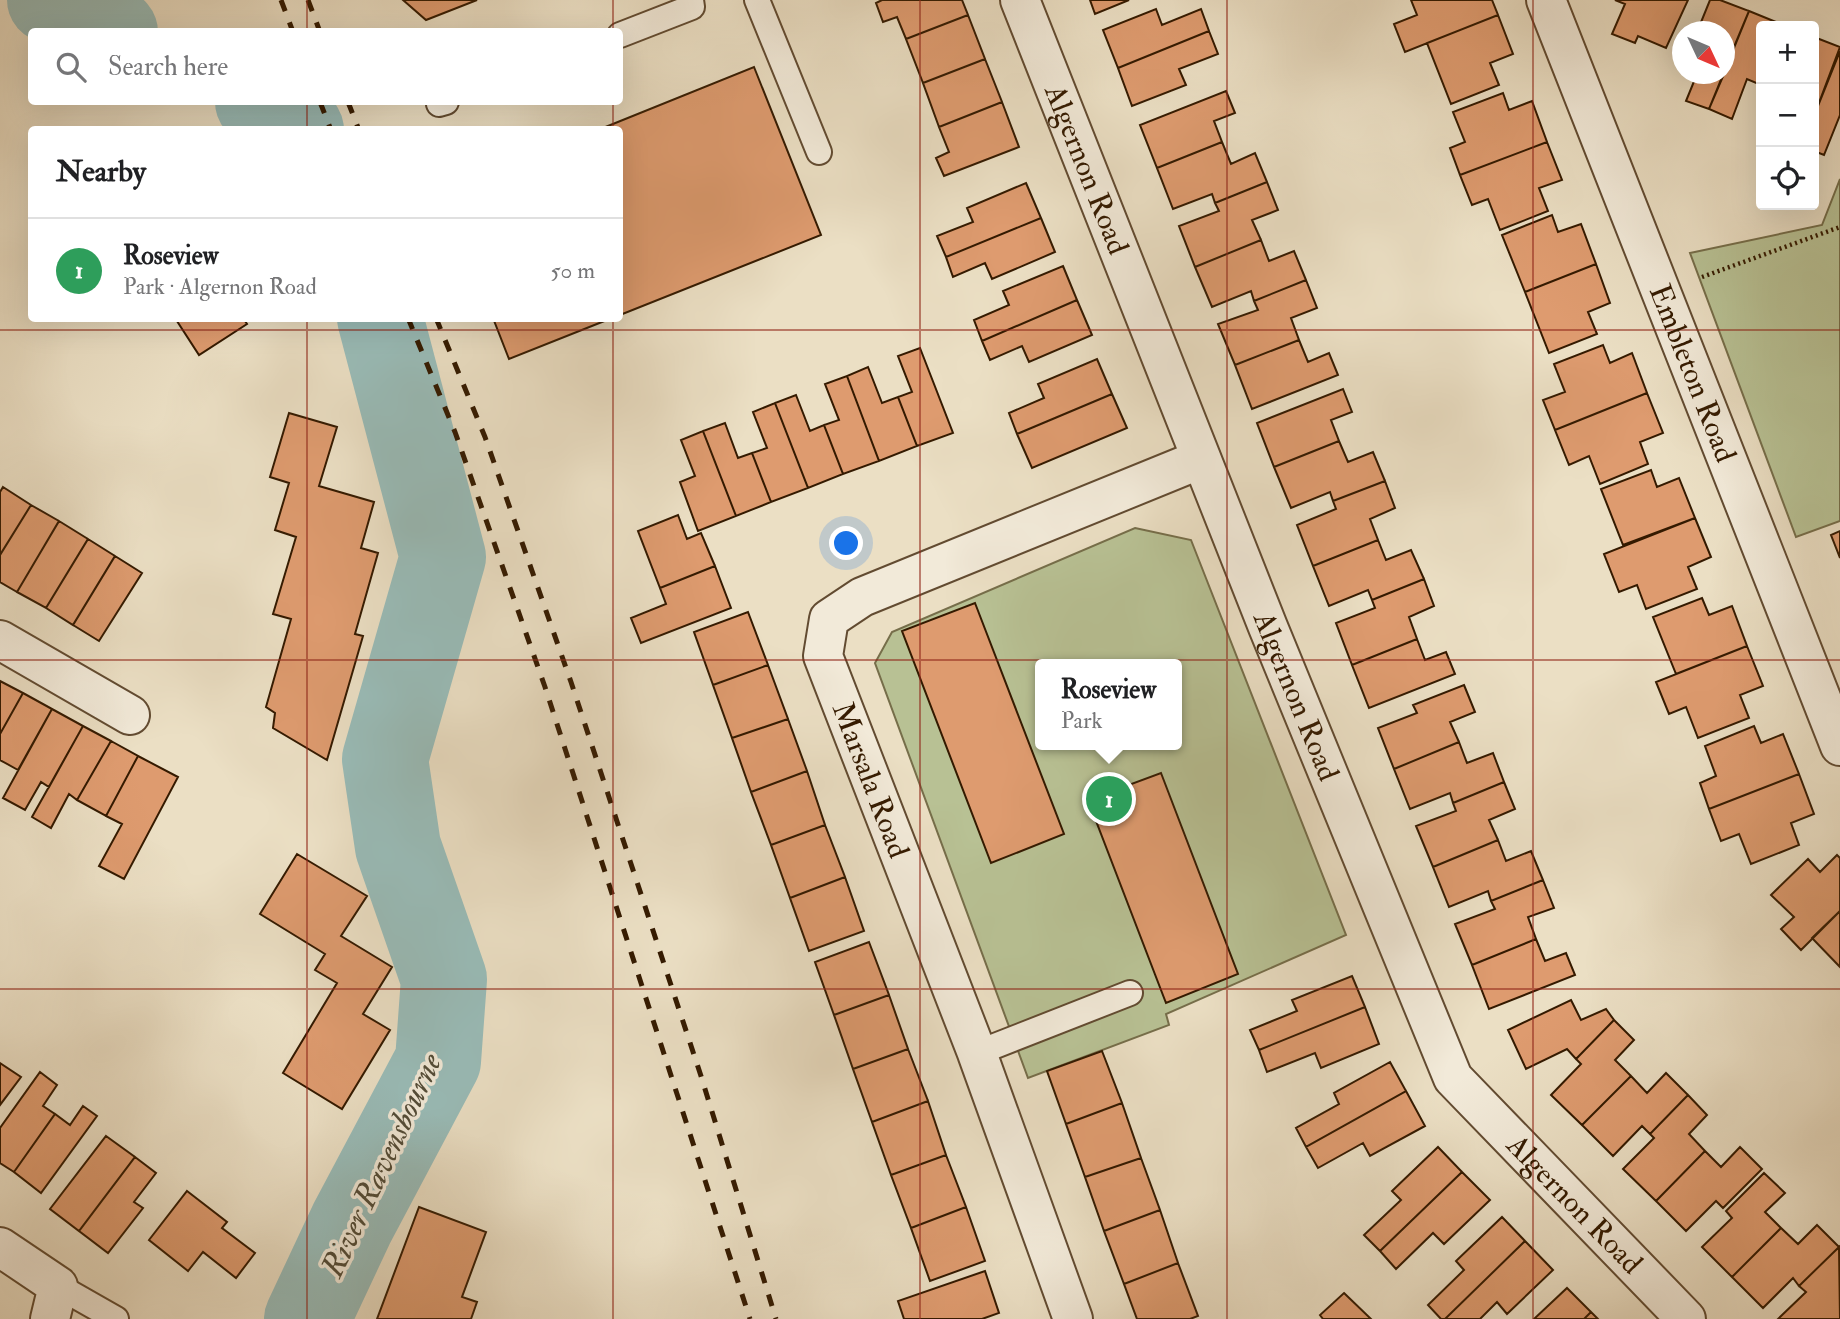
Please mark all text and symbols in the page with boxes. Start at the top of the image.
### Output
north arrow [1672,21,1735,84]
map controls [1756,21,1819,210]
button: + [1756,21,1819,84]
search box [28,28,623,105]
icon: search [52,48,90,86]
text: Search here [108,51,228,83]
street label: Algernon Road [1036,78,1137,260]
button: − [1756,84,1819,147]
button: locate [1756,147,1819,210]
text: Nearby [56,153,146,190]
text: Roseview [123,240,219,272]
text: 1 [75,256,83,285]
text: 50 m [551,256,595,285]
text: Park · Algernon Road [123,272,317,301]
street label: Embleton Road [1641,279,1744,468]
your location [829,526,863,560]
street label: Algernon Road [1244,605,1347,787]
popup [1035,659,1182,750]
text: Roseview [1061,674,1156,706]
street label: Marsala Road [824,697,917,864]
text: Park [1061,706,1103,735]
pin: 1 [1086,773,1132,825]
water label: River Ravensbourne [312,1047,451,1284]
street label: Algernon Road [1498,1126,1650,1282]

